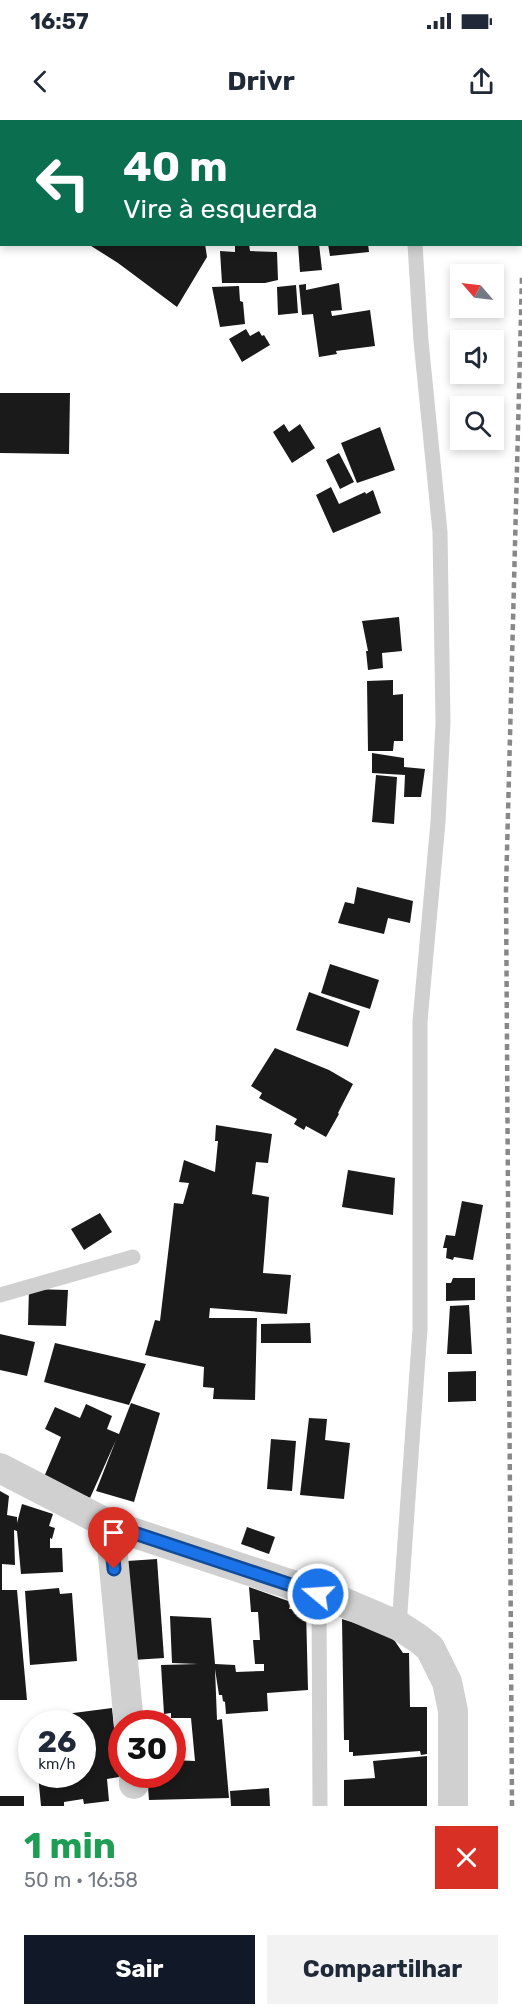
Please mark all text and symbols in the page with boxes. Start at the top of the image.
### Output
text: 16:57 [30,8,89,35]
icon: back [24,65,57,98]
text: Drivr [227,65,295,97]
icon: share [465,65,498,98]
text: 40 m [123,142,228,192]
icon: left [24,144,102,222]
text: Vire à esquerda [123,193,318,225]
north arrow [450,264,504,318]
map controls [450,264,504,450]
button: sound [450,330,504,384]
button: search [450,396,504,450]
pin [88,1507,139,1569]
icon: arrive [97,1516,130,1549]
position arrow [286,1562,350,1626]
speed limit sign: 30 [108,1710,186,1788]
text: 26 [37,1724,77,1760]
text: km/h [38,1755,76,1773]
text: 1 min [24,1824,116,1867]
button: close [435,1826,498,1889]
text: 50 m · 16:58 [24,1868,138,1892]
button: Sair [24,1935,255,2004]
button: Compartilhar [267,1935,498,2004]

